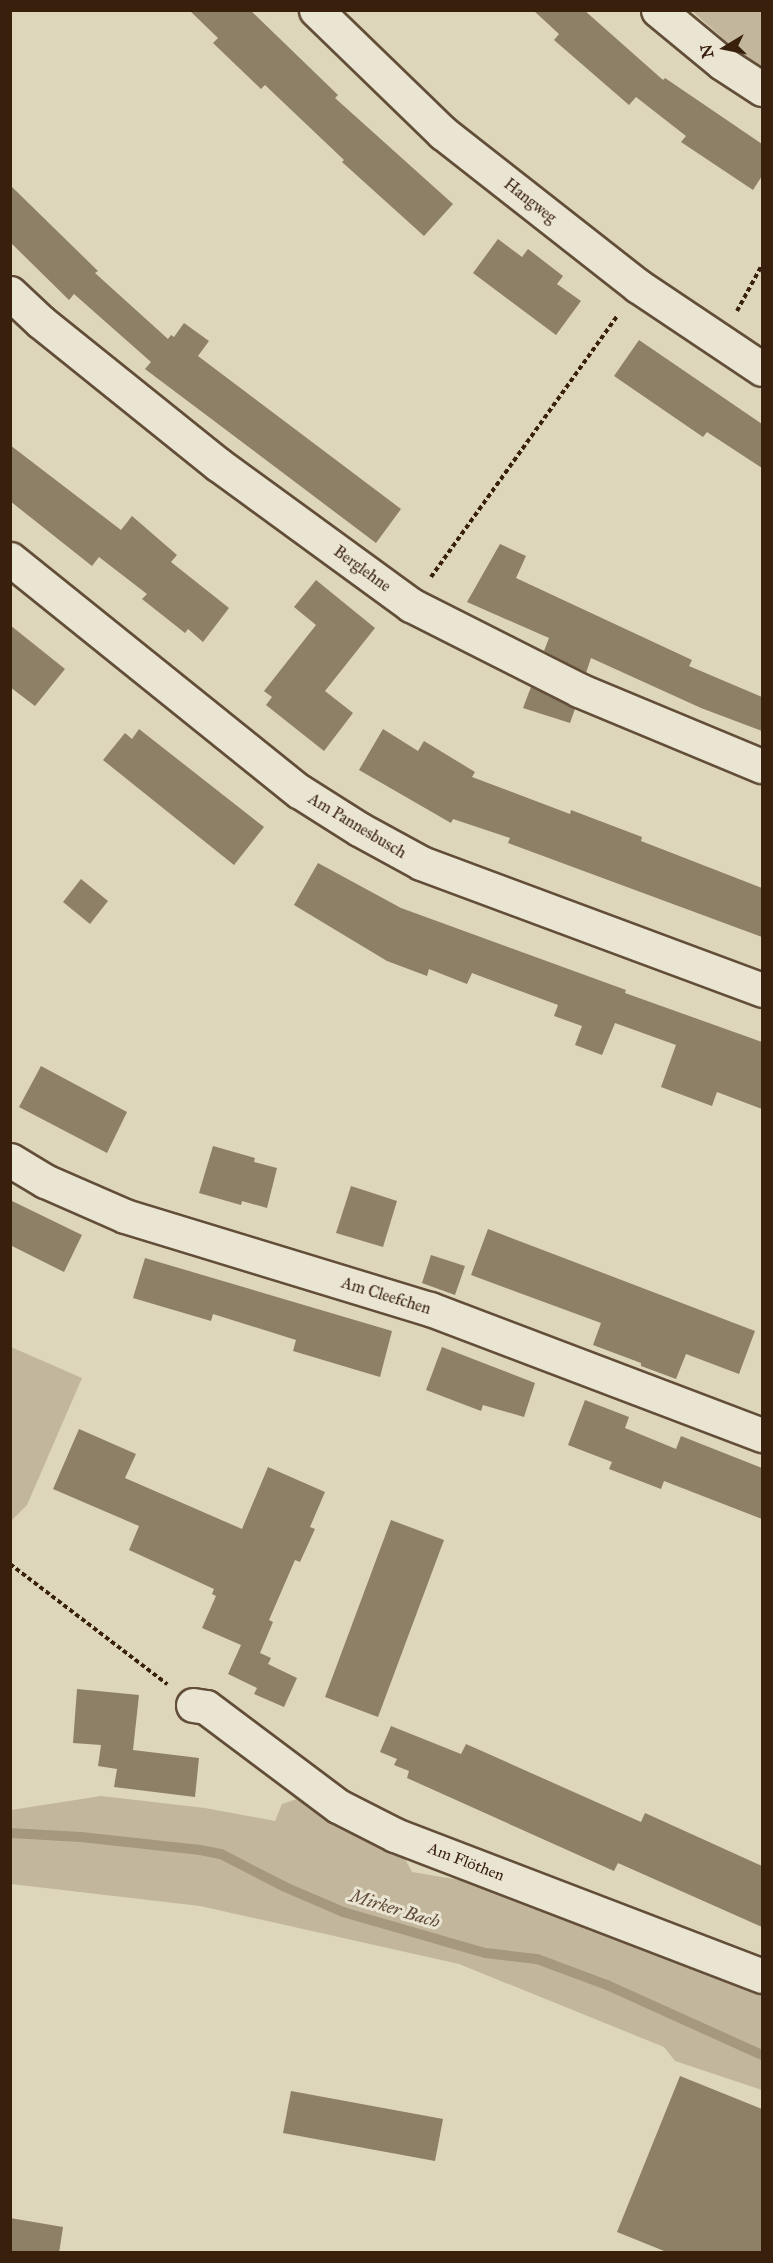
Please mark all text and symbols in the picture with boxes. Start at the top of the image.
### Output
north arrow [695,18,755,78]
text: N [696,43,717,60]
street label: Hangweg [500,175,560,227]
street label: Berglehne [330,542,394,596]
street label: Am Pannesbusch [305,789,409,863]
street label: Am Cleefchen [339,1273,433,1319]
street label: Am Flöthen [425,1839,507,1885]
water label: Mirker Bach [348,1885,442,1933]

